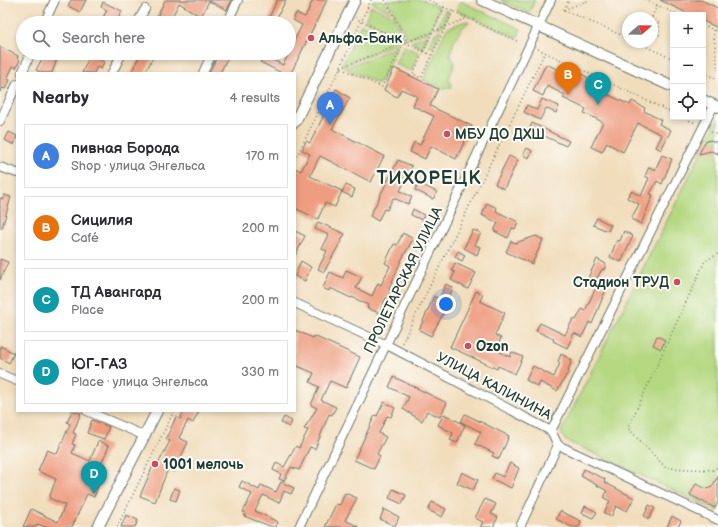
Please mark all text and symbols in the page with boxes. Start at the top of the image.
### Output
north arrow [622,12,658,48]
map controls [670,12,706,120]
button: + [670,12,706,48]
search box [16,16,296,60]
icon: search [30,27,52,49]
text: Search here [62,29,145,48]
place label: Альфа-Банк [318,30,403,47]
marker: Альфа-Банк [306,33,316,43]
button: − [670,48,706,84]
pin: B [555,62,581,95]
pin: C [585,72,611,105]
button: locate [670,84,706,120]
text: Nearby [32,88,89,108]
text: 4 results [230,90,280,106]
pin: A [317,92,343,125]
place label: МБУ ДО ДХШ [455,126,545,143]
marker: МБУ ДО ДХШ [442,129,452,139]
text: пивная Борода [71,139,179,158]
text: A [42,148,50,164]
text: 170 m [246,148,279,164]
text: Shop · улица Энгельса [71,158,205,174]
district label: ТИХОРЕЦК [376,168,482,189]
street label: ПРОЛЕТАРСКАЯ УЛИЦА [360,204,446,356]
text: Сицилия [71,211,133,230]
text: B [41,220,51,236]
text: 200 m [242,220,279,236]
text: Café [71,230,99,246]
place label: Стадион ТРУД [573,274,669,291]
marker: Стадион ТРУД [672,277,682,287]
text: ТД Авангард [71,283,161,302]
text: C [41,292,51,308]
text: 200 m [242,292,279,308]
your location [436,294,456,314]
text: Place [71,302,104,318]
place label: Ozon [476,338,509,355]
marker: Ozon [463,341,473,351]
street label: УЛИЦА КАЛИНИНА [434,348,555,424]
text: ЮГ-ГАЗ [71,355,127,374]
text: D [41,364,51,380]
text: 330 m [241,364,279,380]
text: Place · улица Энгельса [71,374,208,390]
place label: 1001 мелочь [163,456,244,473]
marker: 1001 мелочь [150,459,160,469]
pin: D [81,461,107,494]

